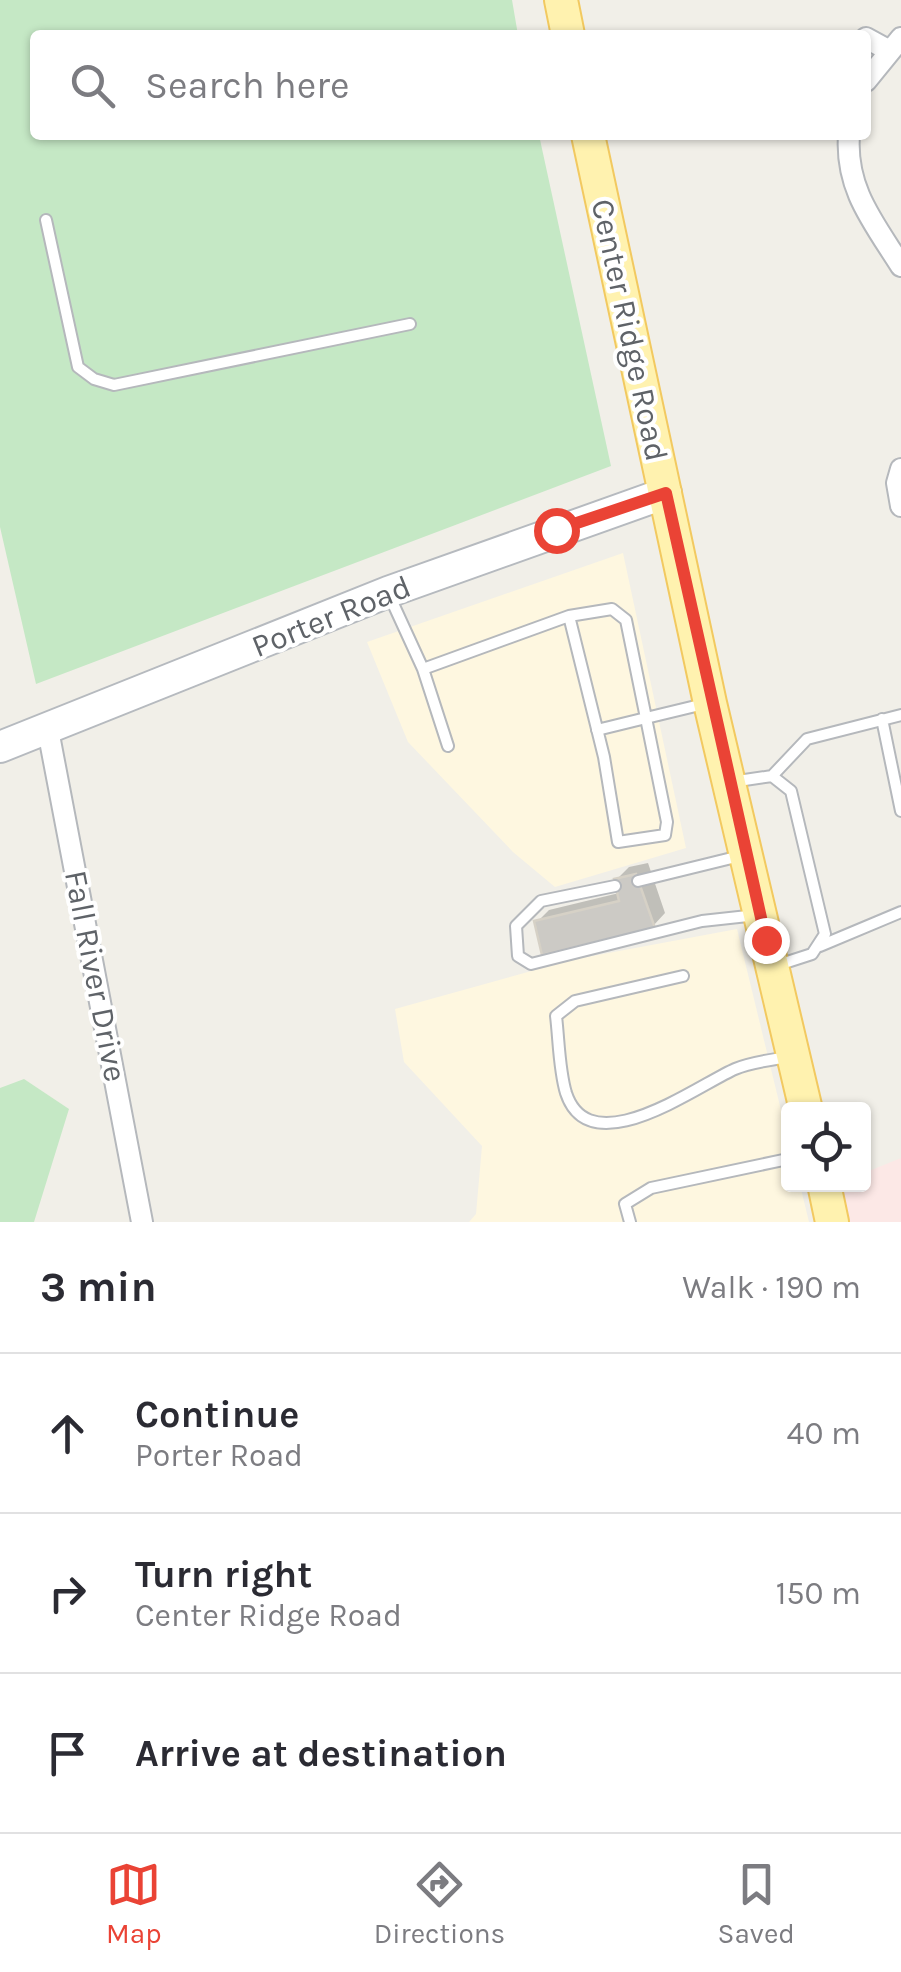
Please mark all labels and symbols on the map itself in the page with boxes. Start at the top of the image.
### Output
street label: Center Ridge Road [584,196,675,464]
route start [534,508,580,554]
street label: Porter Road [246,568,416,665]
street label: Fall River Drive [57,867,134,1085]
route end [744,918,790,964]

